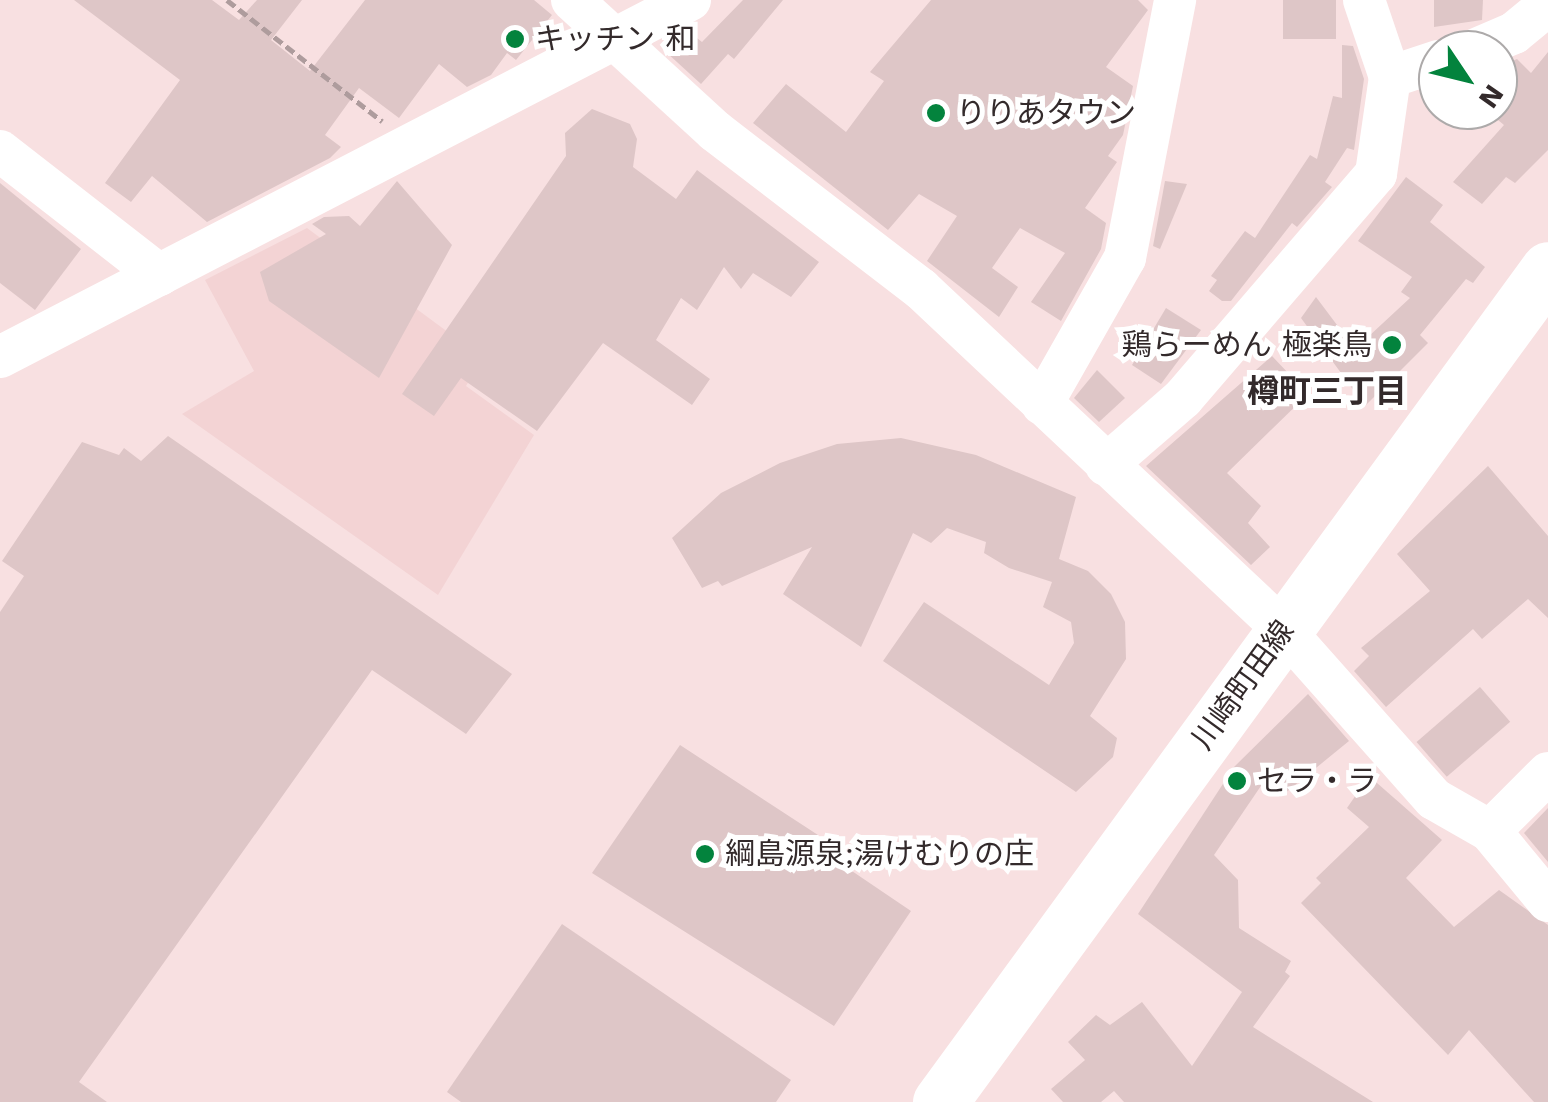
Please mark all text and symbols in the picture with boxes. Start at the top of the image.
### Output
place label: キッチン 和 [535,21,695,57]
marker: キッチン 和 [504,28,526,50]
north arrow [1418,30,1518,130]
text: N [1472,78,1511,114]
place label: りりあタウン [956,95,1136,131]
marker: りりあタウン [925,102,947,124]
place label: 鶏らーめん 極楽鳥 [1122,327,1372,363]
marker: 鶏らーめん 極楽鳥 [1381,334,1403,356]
district label: 樽町三丁目 [1247,372,1407,410]
street label: 川崎町田線 [1184,614,1302,756]
place label: セラ・ラ [1257,763,1377,799]
marker: セラ・ラ [1226,770,1248,792]
place label: 綱島源泉;湯けむりの庄 [725,836,1034,872]
marker: 綱島源泉;湯けむりの庄 [694,843,716,865]

